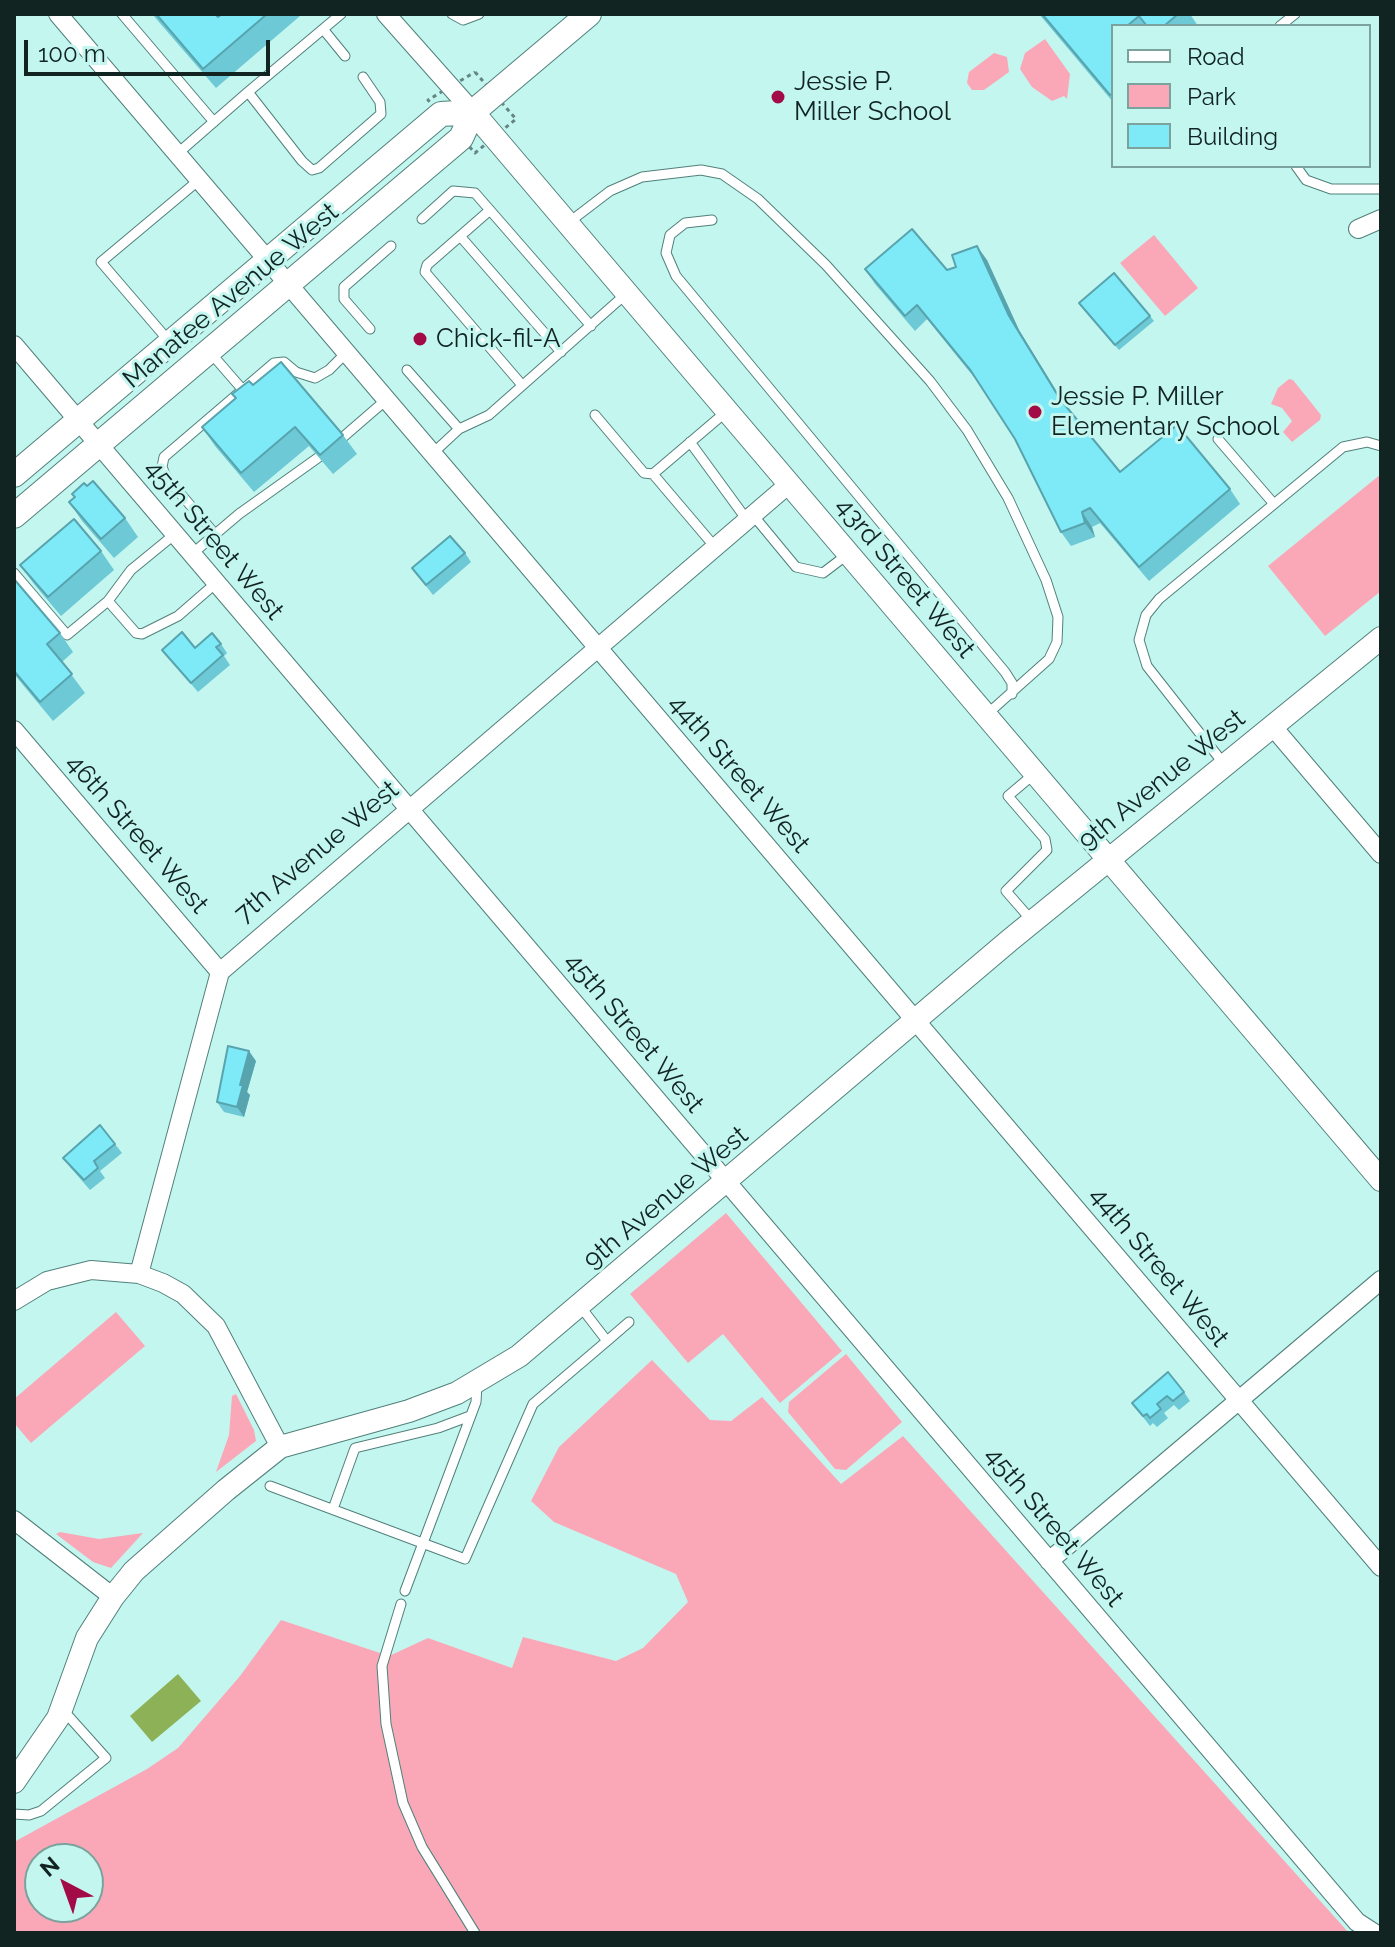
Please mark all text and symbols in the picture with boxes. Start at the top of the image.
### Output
scale bar [28,24,274,74]
legend [1111,24,1371,168]
text: 100 m [38,39,106,68]
text: Road [1187,42,1245,71]
place label: Jessie P. Miller School [794,66,951,128]
text: Park [1187,82,1236,111]
marker: Jessie P. Miller School [769,88,787,106]
text: Building [1187,122,1278,151]
street label: Manatee Avenue West [117,197,345,395]
place label: Chick-fil-A [436,323,561,355]
marker: Chick-fil-A [411,330,429,348]
place label: Jessie P. Miller Elementary School [1051,381,1279,442]
marker: Jessie P. Miller Elementary School [1026,403,1044,421]
street label: 45th Street West [138,454,290,626]
street label: 43rd Street West [829,491,981,665]
street label: 44th Street West [662,688,816,860]
street label: 9th Avenue West [1072,703,1252,857]
street label: 46th Street West [59,748,215,920]
street label: 7th Avenue West [229,774,405,930]
street label: 45th Street West [558,947,710,1119]
street label: 9th Avenue West [577,1120,755,1276]
street label: 44th Street West [1083,1181,1235,1353]
street label: 45th Street West [978,1441,1130,1613]
north arrow [24,1843,104,1923]
text: N [35,1851,64,1882]

